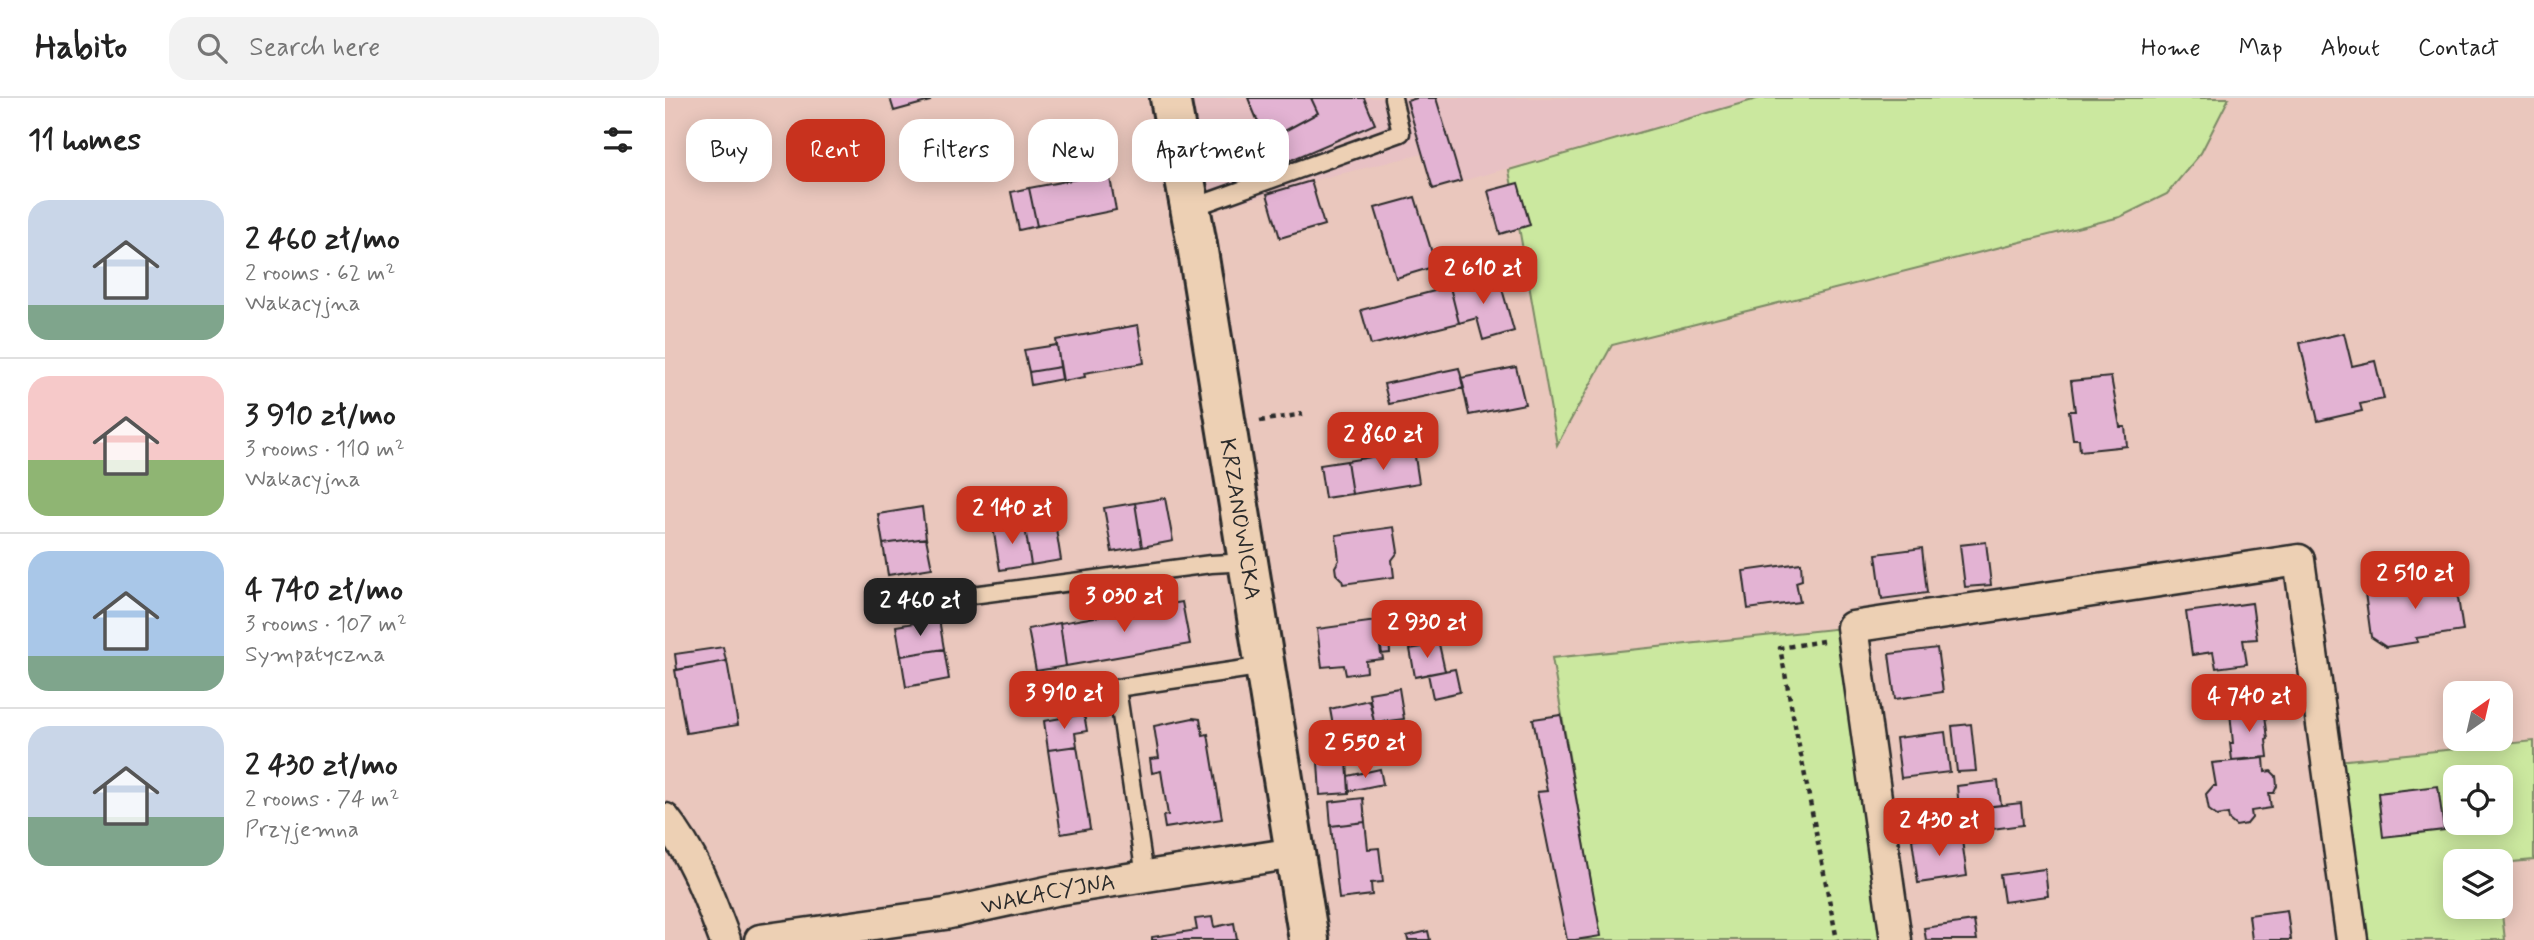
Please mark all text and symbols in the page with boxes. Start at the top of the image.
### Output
search box [169,17,659,80]
text: Habito [35,26,127,70]
icon: search [193,29,231,67]
text: Search here [249,31,380,65]
text: Home [2141,33,2201,64]
text: Map [2239,33,2283,64]
text: About [2321,33,2380,64]
text: Contact [2418,33,2499,64]
chip: Buy [686,119,772,182]
chip: Rent [786,119,885,182]
chip: Filters [899,119,1014,182]
chip: New [1028,119,1118,182]
chip: Apartment [1132,119,1289,182]
text: 11 homes [28,121,141,160]
icon: filters [599,121,637,159]
text: 2 460 zł/mo [245,220,400,259]
icon: home [84,228,168,312]
pin: 2 610 zł [1411,246,1555,306]
text: 2 610 zł [1444,254,1522,284]
text: 2 rooms · 62 m² [245,259,396,289]
text: Wakacyjna [245,289,361,319]
text: 3 910 zł/mo [245,396,396,435]
icon: home [84,404,168,488]
pin: 2 860 zł [1311,412,1455,472]
text: 2 860 zł [1343,420,1423,450]
text: 3 rooms · 110 m² [245,435,405,465]
street label: KRZANOWICKA [1211,436,1267,602]
text: Wakacyjna [245,465,361,495]
pin: 2 140 zł [940,486,1084,546]
text: 2 140 zł [972,494,1052,524]
pin: 2 510 zł [2343,552,2487,611]
text: 2 510 zł [2377,559,2453,589]
text: 4 740 zł/mo [245,571,403,610]
pin: 3 030 zł [1052,574,1196,634]
pin: 2 460 zł [848,578,992,638]
icon: home [84,579,168,663]
text: 3 030 zł [1085,582,1163,612]
text: 2 460 zł [880,586,960,616]
pin: 2 930 zł [1355,601,1499,660]
text: 2 930 zł [1388,608,1466,638]
text: 3 rooms · 107 m² [245,610,407,640]
text: Sympatyczna [245,640,385,670]
pin: 3 910 zł [992,672,1136,731]
pin: 4 740 zł [2177,674,2321,734]
text: 3 910 zł [1025,679,1103,709]
north arrow [2443,681,2513,751]
map controls [2443,681,2513,919]
text: 4 740 zł [2208,682,2290,712]
pin: 2 550 zł [1293,720,1437,780]
text: 2 550 zł [1325,728,1405,758]
text: 2 430 zł/mo [245,746,398,785]
icon: home [84,754,168,838]
button: locate [2443,765,2513,835]
text: 2 rooms · 74 m² [245,785,400,815]
pin: 2 430 zł [1867,798,2011,858]
text: 2 430 zł [1899,806,1979,836]
text: Przyjemna [245,815,359,845]
button: layers [2443,849,2513,919]
street label: WAKACYJNA [979,868,1117,923]

